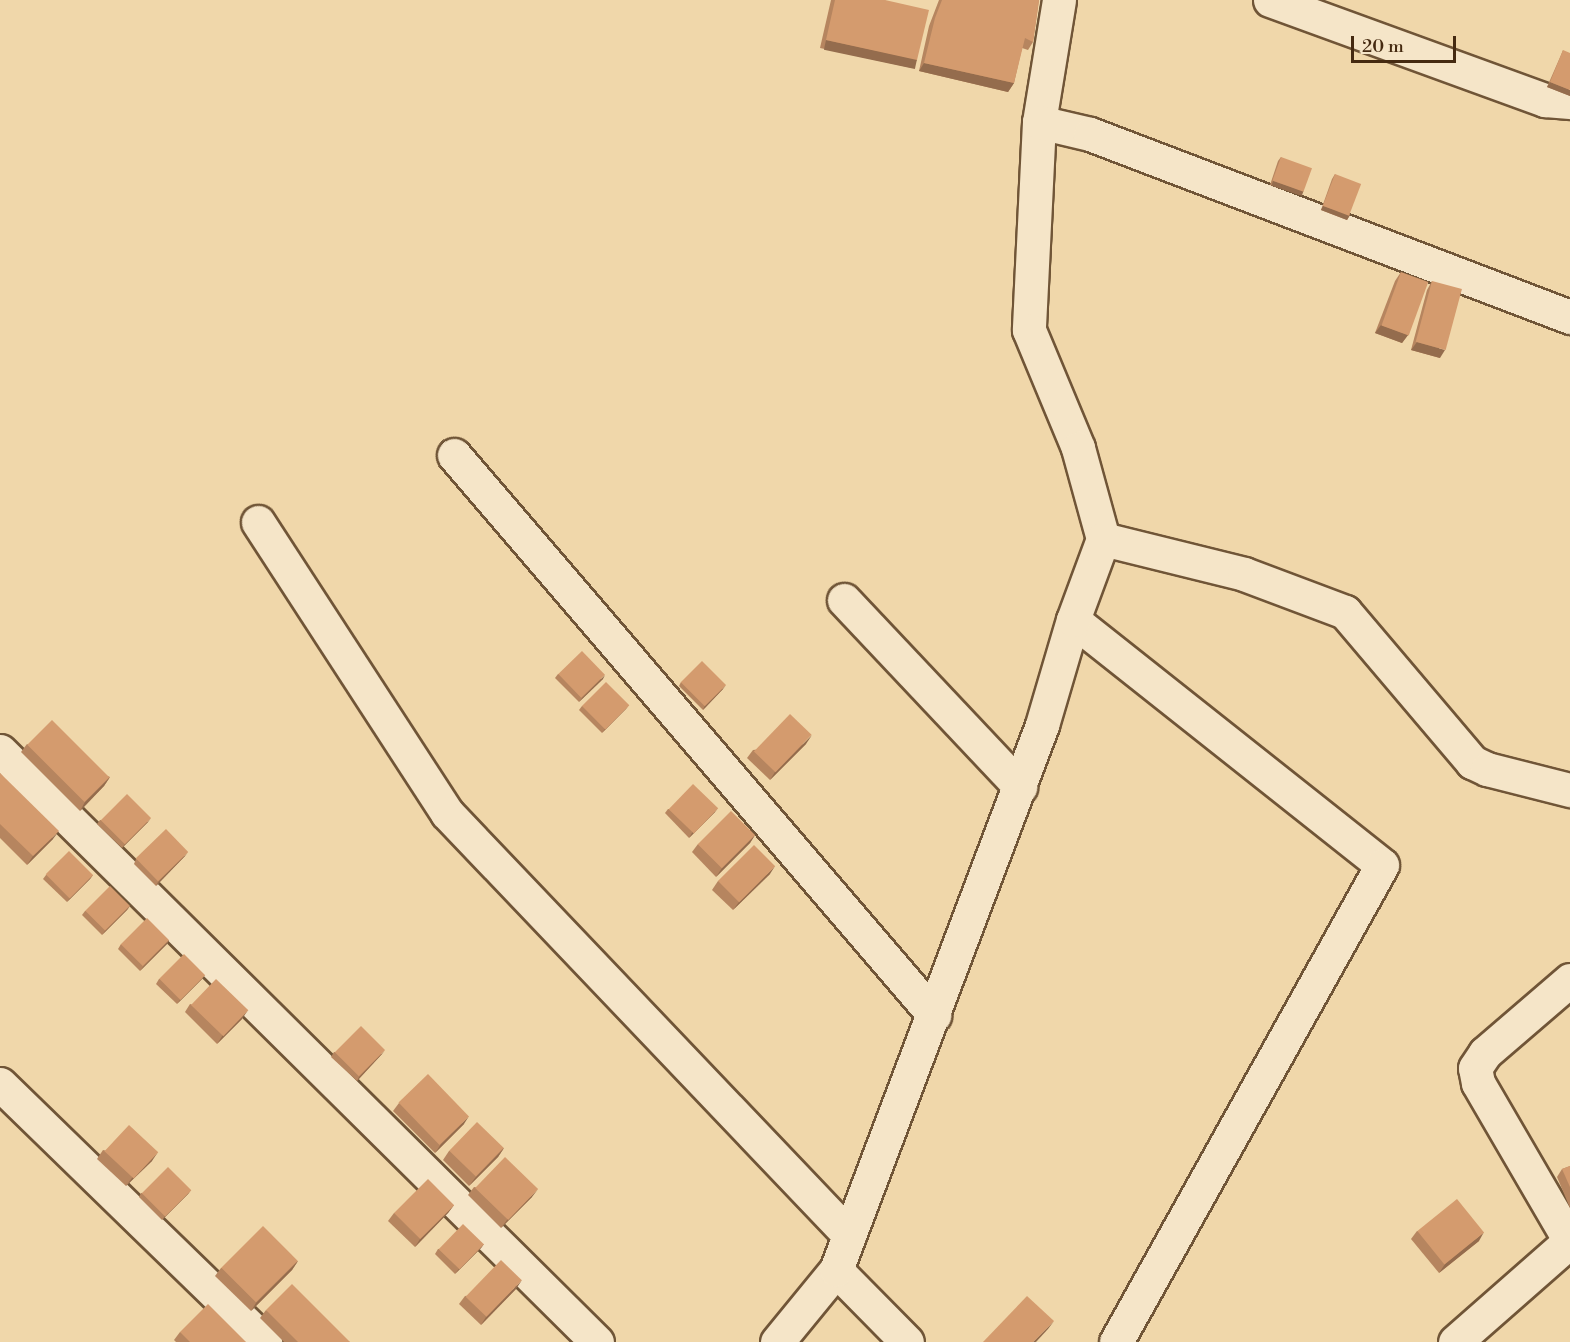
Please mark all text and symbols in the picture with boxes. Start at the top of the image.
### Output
scale bar [1354,24,1459,62]
text: 20 m [1362,35,1404,58]

